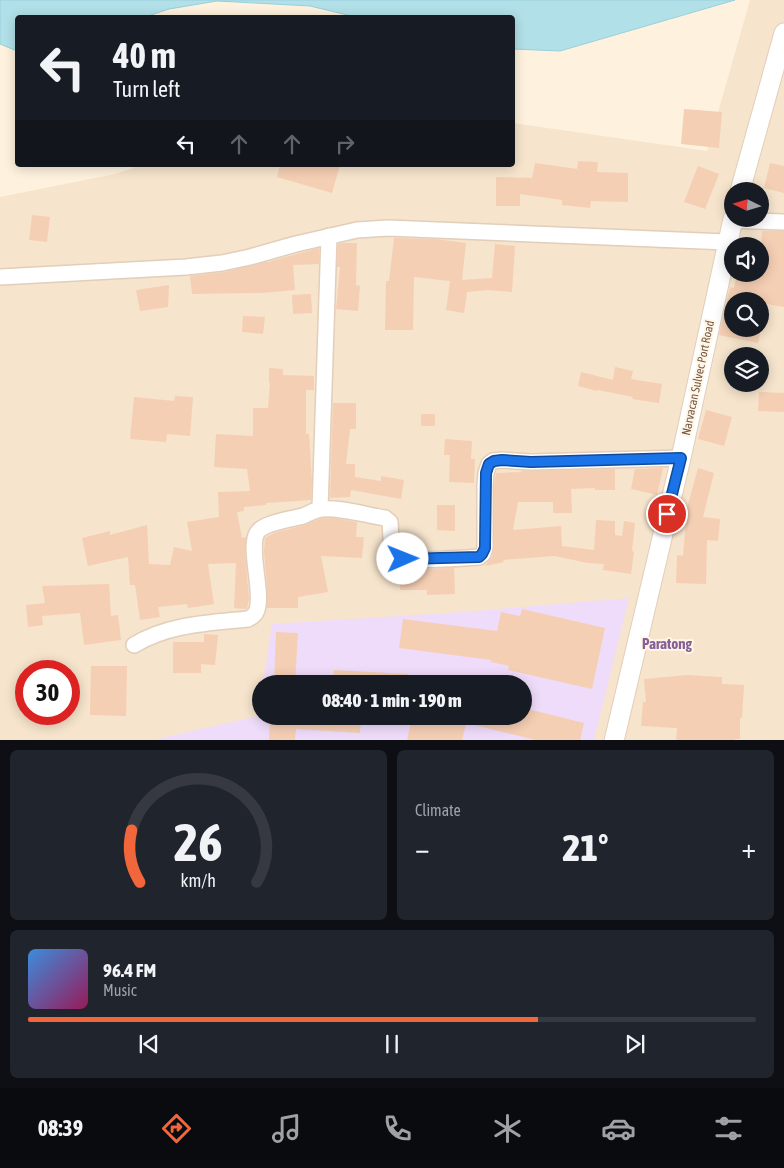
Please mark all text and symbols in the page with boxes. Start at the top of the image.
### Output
icon: left [30,35,95,100]
text: 40 m [113,35,176,75]
text: Turn left [113,76,180,102]
icon: left [172,130,200,158]
icon: ahead [225,130,253,158]
icon: ahead [278,130,306,158]
icon: right [331,130,359,158]
north arrow [724,182,769,228]
map controls [724,182,769,392]
button: sound [724,237,769,282]
button: search [724,292,769,337]
street label: Narvacan Sulvec Port Road [679,319,717,437]
button: layers [724,347,769,392]
pin [646,493,688,535]
icon: arrive [653,500,681,528]
position arrow [376,532,428,584]
district label: Paratong [642,635,693,652]
speed limit sign: 30 [15,660,80,725]
text: 08:40 · 1 min · 190 m [322,689,462,711]
text: Climate [415,801,461,819]
text: 26 [174,812,223,872]
text: 21° [562,826,609,869]
text: − [415,832,430,864]
text: + [741,832,756,864]
text: km/h [181,870,216,891]
text: 96.4 FM [103,959,156,981]
text: Music [103,981,137,999]
icon: previous [135,1030,163,1058]
icon: pause [378,1030,406,1058]
icon: next [621,1030,649,1058]
icon: directions [159,1111,194,1146]
icon: music [269,1111,304,1146]
icon: phone [380,1111,415,1146]
icon: climate [490,1111,525,1146]
icon: car [601,1111,636,1146]
icon: filters [711,1111,746,1146]
text: 08:39 [38,1115,83,1141]

